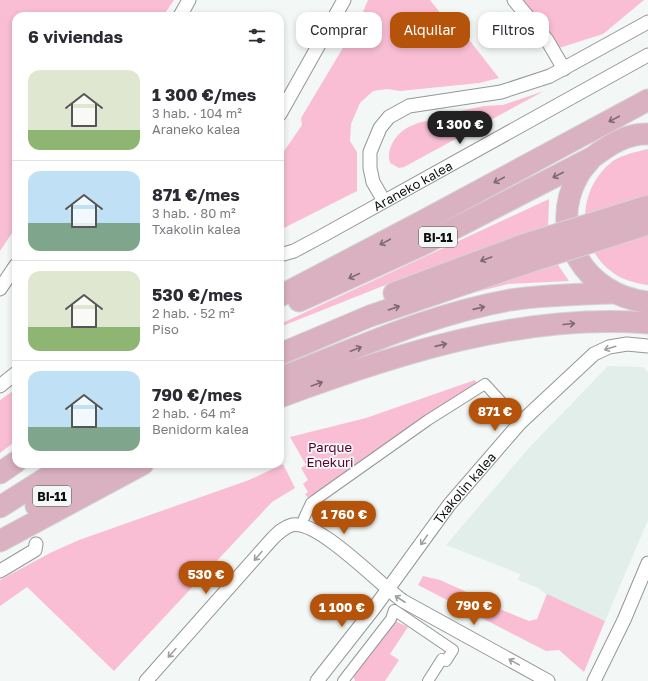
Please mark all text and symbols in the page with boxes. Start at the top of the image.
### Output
chip: Comprar [296,12,382,48]
chip: Alquilar [390,12,470,48]
chip: Filtros [478,12,549,48]
icon: filters [246,25,268,47]
text: 6 viviendas [28,26,123,47]
text: 1 300 €/mes [152,84,256,105]
icon: home [60,86,108,134]
text: 3 hab. · 104 m² [152,105,242,121]
pin: 1 300 € [423,111,497,145]
one-way arrow [608,115,620,123]
text: 1 300 € [436,116,484,132]
text: Araneko kalea [152,121,240,137]
street label: Araneko kalea [370,157,455,214]
one-way arrow [552,171,564,179]
one-way arrow [493,177,505,185]
text: 871 €/mes [152,184,240,205]
icon: home [60,187,108,235]
text: 3 hab. · 80 m² [152,205,236,221]
text: Txakolin kalea [152,221,241,237]
road number: BI-11 [419,227,457,247]
one-way arrow [379,238,391,246]
one-way arrow [481,255,493,263]
one-way arrow [348,273,360,280]
text: 530 €/mes [152,284,243,305]
icon: home [60,287,108,335]
one-way arrow [388,303,400,311]
one-way arrow [472,303,485,311]
text: 2 hab. · 52 m² [152,305,235,321]
text: Piso [152,321,179,337]
one-way arrow [562,321,575,328]
one-way arrow [434,341,447,349]
one-way arrow [349,344,361,352]
one-way arrow [603,345,616,352]
one-way arrow [310,379,322,387]
text: 790 €/mes [152,384,242,405]
icon: home [60,387,108,435]
pin: 871 € [467,398,523,432]
text: 871 € [478,403,512,419]
text: 2 hab. · 64 m² [152,405,235,421]
text: Benidorm kalea [152,421,249,437]
park label: Parque Enekuri [306,439,354,470]
street label: Txakolin kalea [430,449,499,527]
road number: BI-11 [33,486,71,506]
pin: 1 760 € [307,501,381,535]
text: 1 760 € [321,506,367,522]
one-way arrow [420,535,428,546]
one-way arrow [254,550,263,561]
pin: 530 € [178,561,234,595]
text: 530 € [188,566,224,582]
pin: 790 € [446,592,502,626]
pin: 1 100 € [305,594,379,628]
one-way arrow [395,595,406,603]
text: 790 € [456,597,492,613]
text: 1 100 € [319,599,365,615]
one-way arrow [167,647,176,658]
one-way arrow [508,658,520,665]

